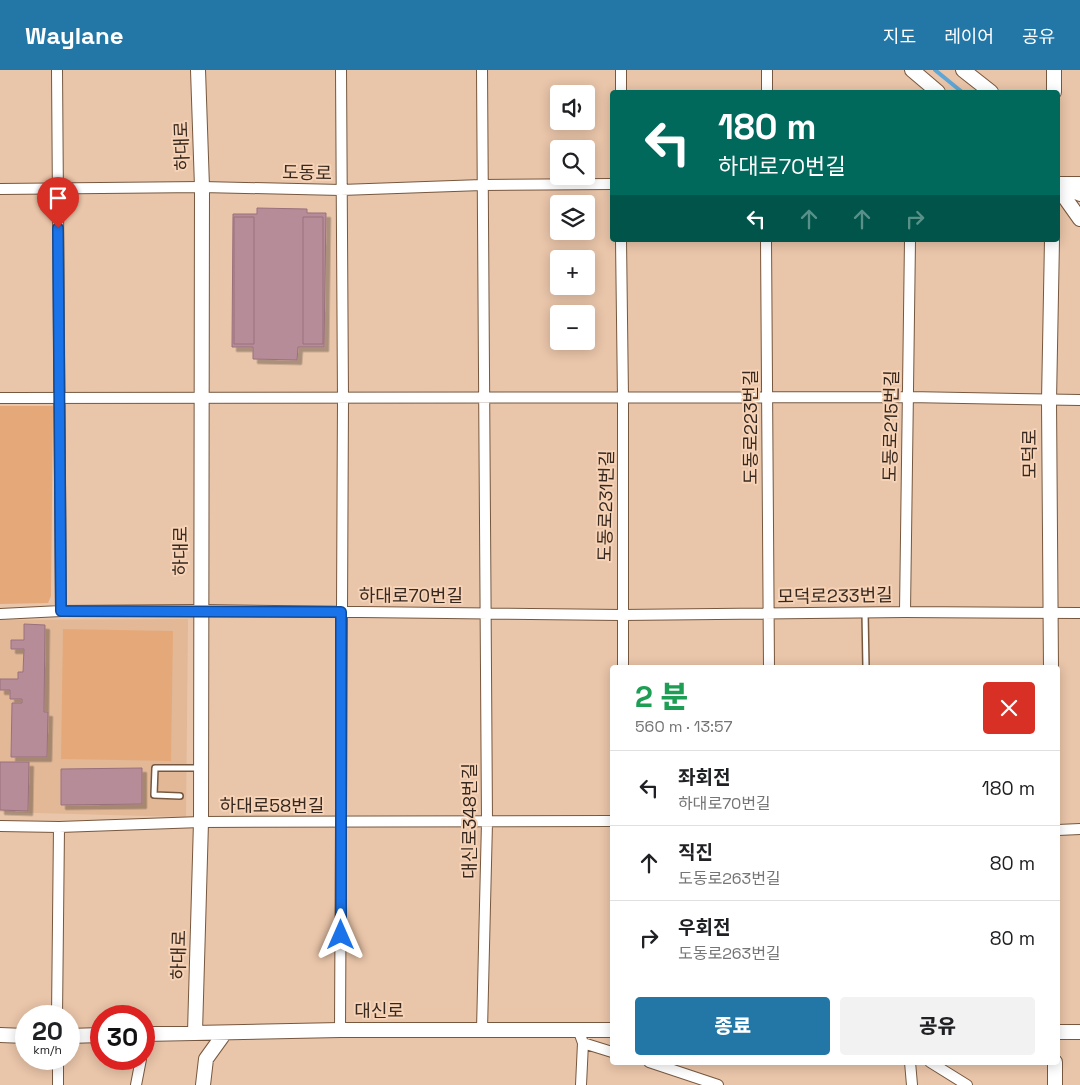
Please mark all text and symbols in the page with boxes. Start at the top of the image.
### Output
text: Waylane [25,20,124,51]
text: 지도 [883,25,916,48]
text: 레이어 [944,25,994,48]
text: 공유 [1022,25,1055,48]
map controls [550,85,595,350]
button: sound [550,85,595,130]
text: 180 m [718,105,816,149]
icon: left [635,110,700,175]
street label: 하대로 [169,121,194,171]
button: search [550,140,595,185]
text: 하대로70번길 [718,152,846,180]
street label: 도동로 [282,161,332,184]
pin [37,177,79,228]
icon: arrive [44,184,72,212]
button: layers [550,195,595,240]
icon: left [742,205,770,233]
icon: ahead [795,205,823,233]
icon: ahead [848,205,876,233]
icon: right [901,205,929,233]
button: + [550,250,595,295]
button: − [550,305,595,350]
street label: 도동로223번길 [739,369,762,485]
street label: 도동로215번길 [878,370,903,482]
street label: 모덕로 [1018,429,1041,479]
street label: 도동로231번길 [593,450,618,562]
street label: 하대로 [169,526,192,576]
street label: 모덕로233번길 [777,583,893,608]
street label: 하대로70번길 [359,584,463,607]
text: 2 분 [635,677,688,716]
button: close [983,682,1035,734]
text: 560 m · 13:57 [635,716,733,737]
street label: 대신로348번길 [458,763,481,879]
text: 좌회전 [678,765,730,790]
icon: left [635,774,663,802]
text: 180 m [982,776,1035,801]
text: 하대로70번길 [678,793,771,814]
street label: 하대로58번길 [220,794,324,817]
text: 직진 [678,840,713,865]
icon: ahead [635,849,663,877]
text: 80 m [990,851,1035,876]
text: 도동로263번길 [678,868,781,889]
position arrow [314,908,366,960]
text: 우회전 [678,915,730,940]
icon: right [635,924,663,952]
text: 80 m [990,926,1035,951]
street label: 하대로 [167,930,190,980]
text: 도동로263번길 [678,943,781,964]
button: 종료 [635,997,830,1055]
button: 공유 [840,997,1035,1055]
street label: 대신로 [354,999,404,1022]
speed limit sign: 30 [90,1005,155,1070]
text: 20 [32,1015,63,1047]
text: km/h [33,1042,62,1058]

